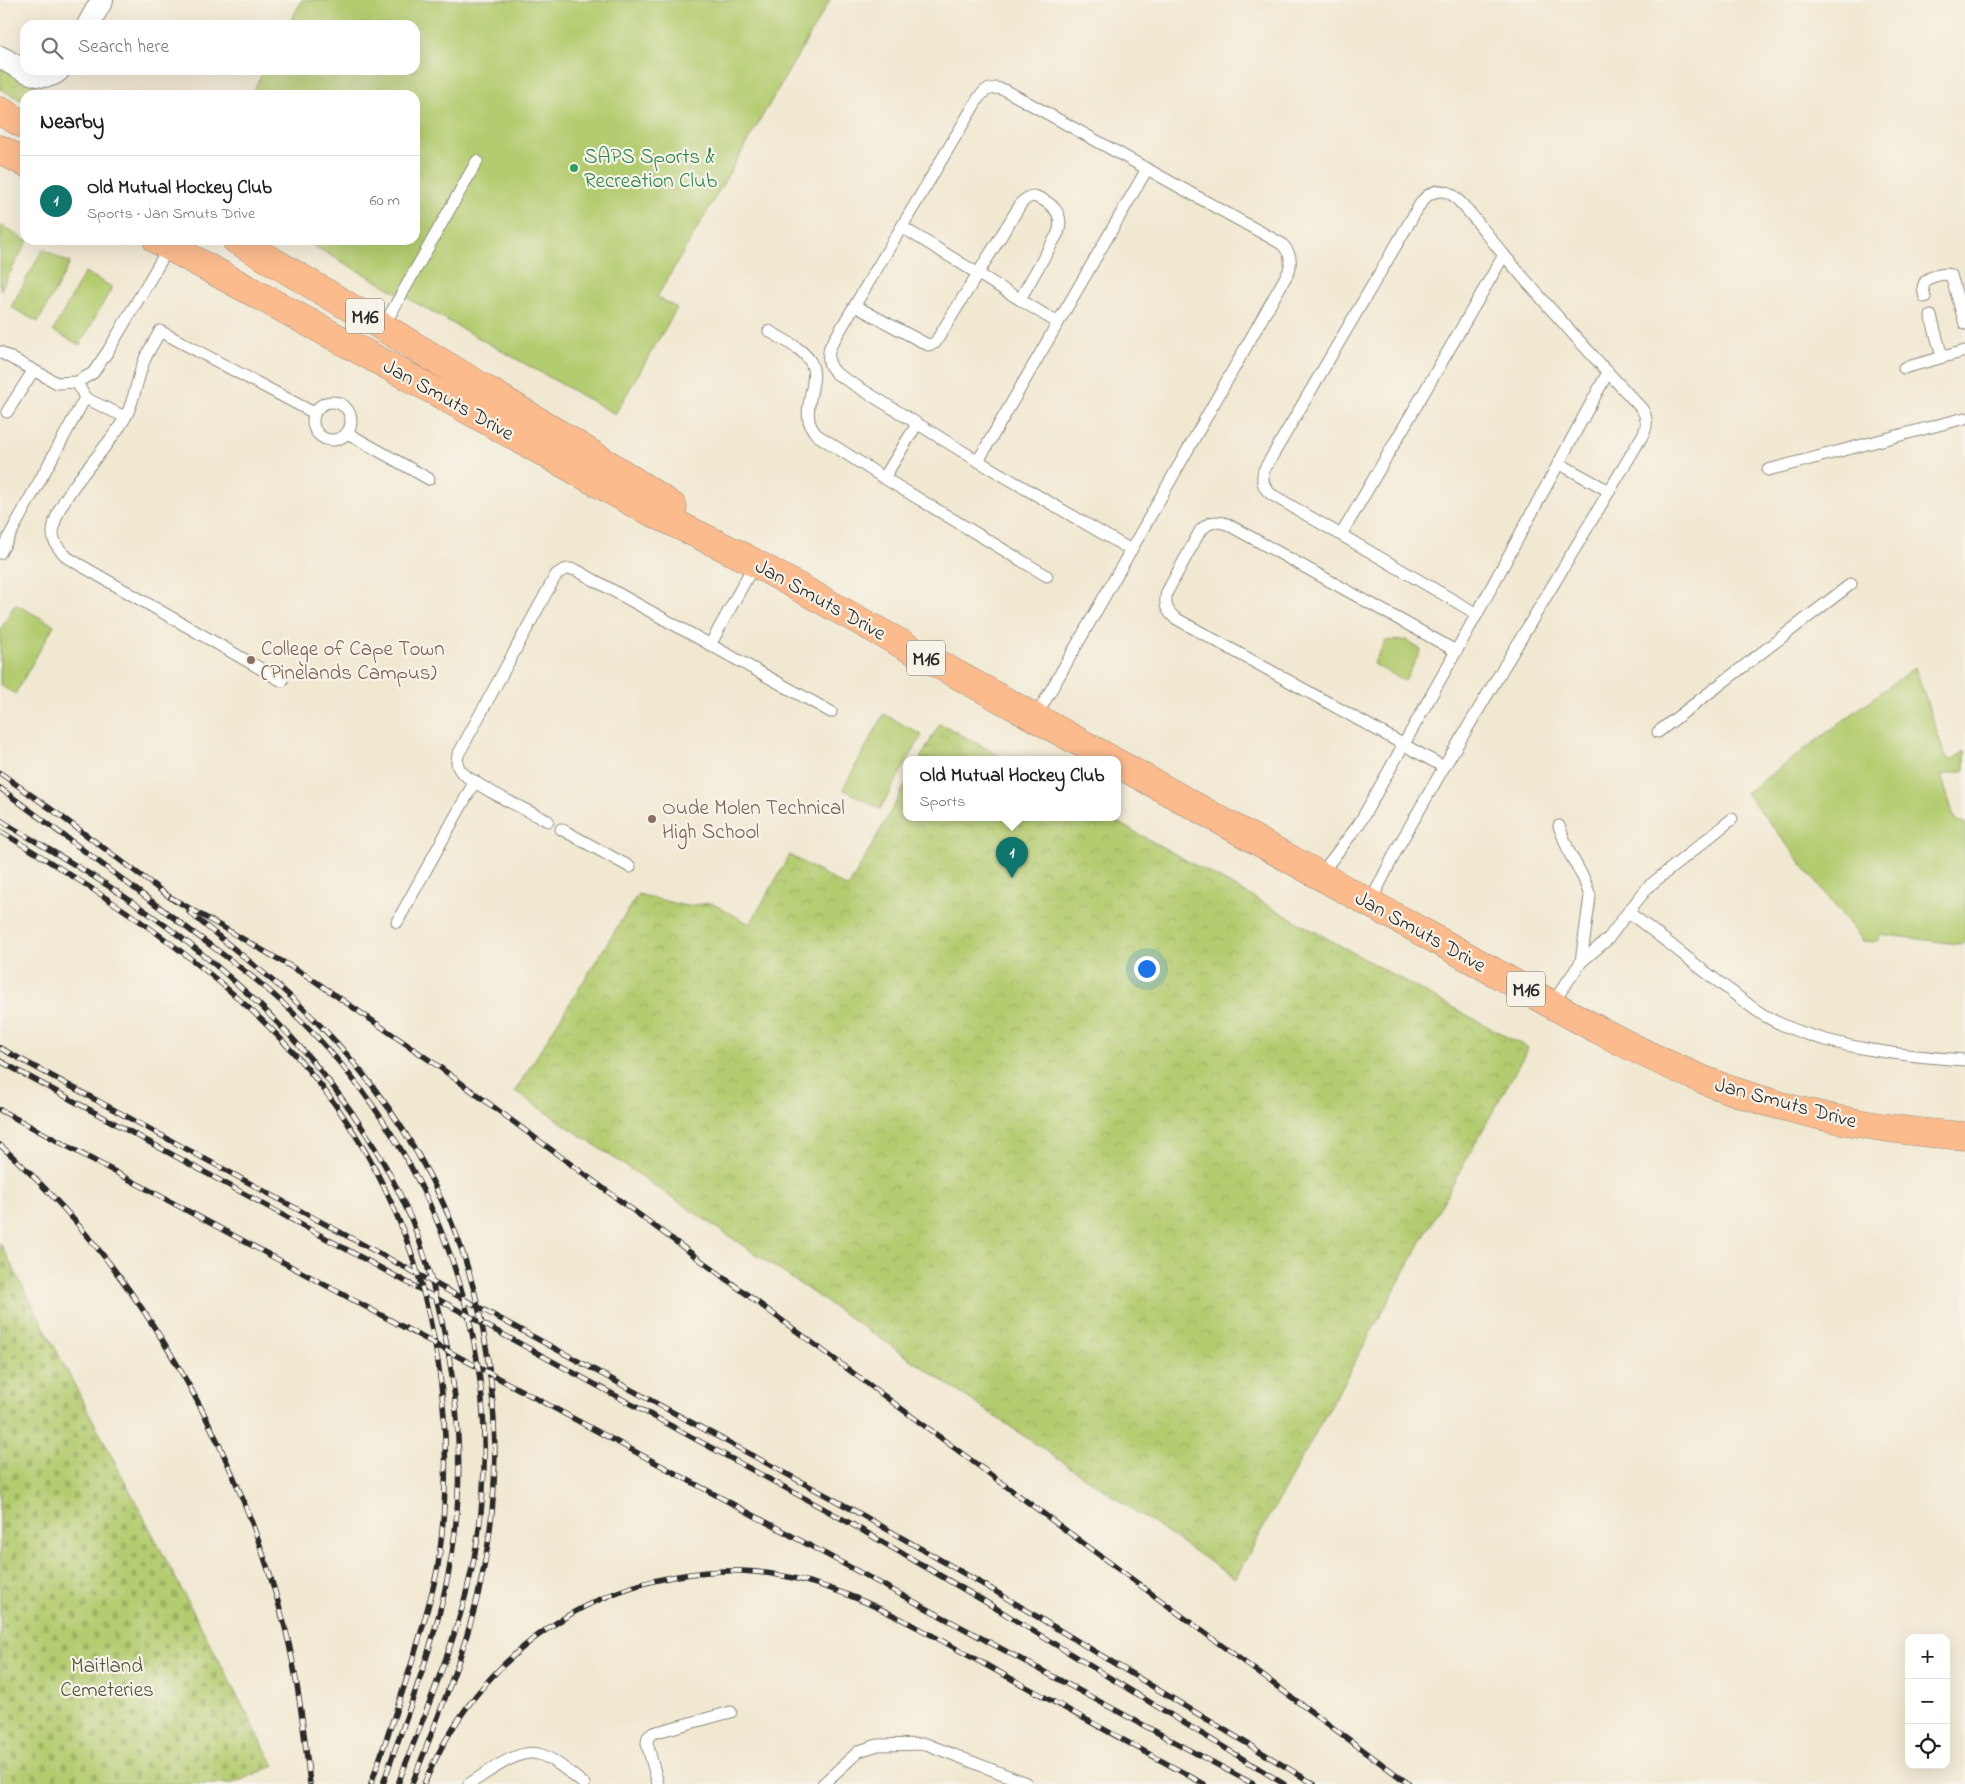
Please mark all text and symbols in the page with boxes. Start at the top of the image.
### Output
search box [20,20,420,75]
icon: search [38,34,66,62]
text: Search here [78,34,169,61]
text: Nearby [40,108,104,138]
place label: SAPS Sports & Recreation Club [584,143,717,197]
marker: SAPS Sports & Recreation Club [568,162,580,174]
text: Old Mutual Hockey Club [87,175,272,202]
text: 1 [53,189,59,213]
text: 60 m [370,189,400,213]
text: Sports · Jan Smuts Drive [87,202,255,226]
road number: M16 [346,298,384,334]
street label: Jan Smuts Drive [377,352,520,449]
street label: Jan Smuts Drive [749,552,892,649]
place label: College of Cape Town (Pinelands Campus) [261,635,445,689]
road number: M16 [907,640,945,676]
marker: College of Cape Town (Pinelands Campus) [245,654,257,666]
popup [903,756,1121,821]
text: Old Mutual Hockey Club [920,763,1104,790]
text: Sports [920,790,965,814]
place label: Oude Molen Technical High School [662,794,845,850]
marker: Oude Molen Technical High School [646,813,658,825]
pin: 1 [996,837,1028,878]
street label: Jan Smuts Drive [1349,884,1492,981]
your location [1134,956,1160,982]
road number: M16 [1507,972,1545,1006]
street label: Jan Smuts Drive [1711,1071,1860,1137]
map controls [1905,1634,1950,1769]
button: + [1905,1634,1950,1679]
park label: Maitland Cemeteries [60,1652,154,1706]
button: − [1905,1679,1950,1724]
button: locate [1905,1724,1950,1769]

